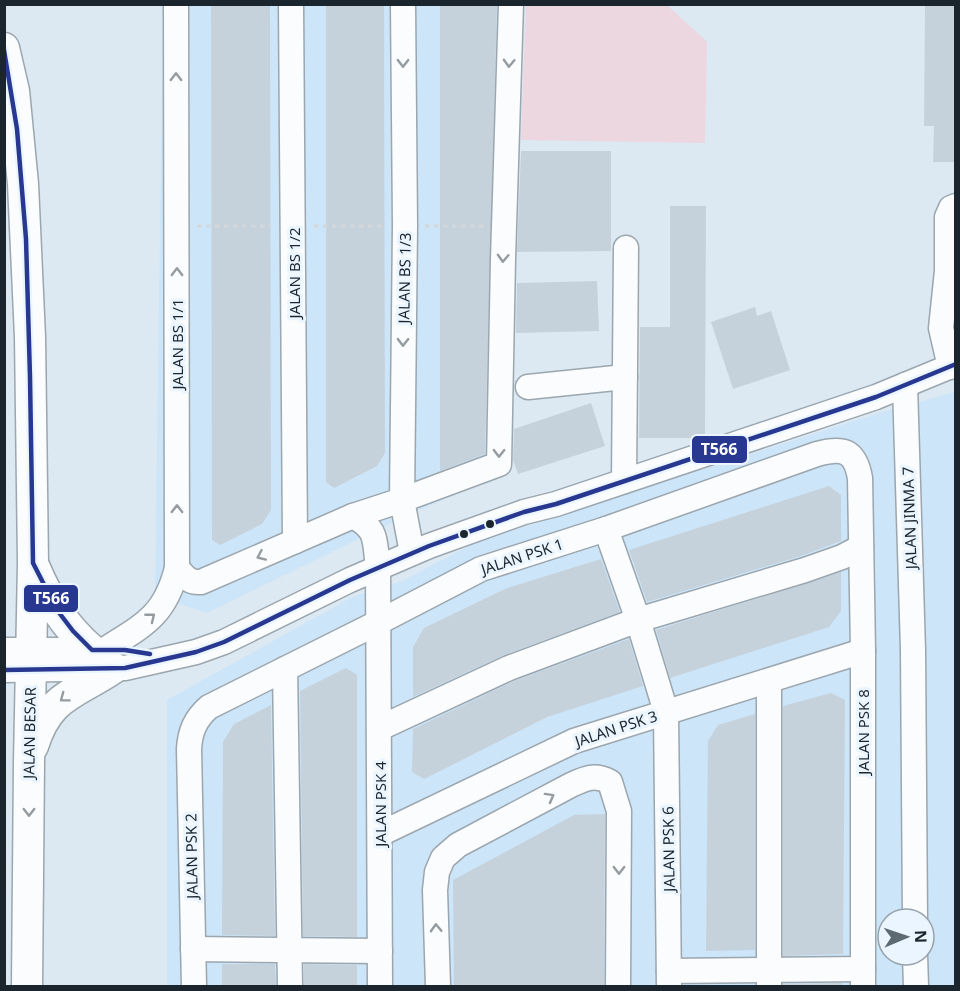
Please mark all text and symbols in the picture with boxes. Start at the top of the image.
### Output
one-way arrow [397,58,410,67]
one-way arrow [503,58,516,67]
one-way arrow [170,73,182,82]
street label: JALAN BS 1/2 [284,227,304,321]
street label: JALAN BS 1/3 [393,232,415,326]
one-way arrow [497,253,509,262]
one-way arrow [171,268,183,277]
street label: JALAN BS 1/1 [167,298,187,392]
one-way arrow [397,337,410,346]
line badge: T566 [691,435,748,464]
text: T566 [701,438,737,460]
one-way arrow [493,448,505,457]
street label: JALAN JINMA 7 [897,466,921,572]
one-way arrow [171,505,183,514]
unlabelled marker [484,518,496,530]
unlabelled marker [458,528,470,540]
street label: JALAN PSK 1 [476,533,566,579]
one-way arrow [256,549,267,561]
line badge: T566 [23,584,79,613]
text: T566 [33,587,69,609]
one-way arrow [144,613,155,624]
street label: JALAN BESAR [18,686,40,781]
street label: JALAN PSK 8 [853,689,873,777]
one-way arrow [60,691,71,702]
street label: JALAN PSK 3 [570,705,660,751]
street label: JALAN PSK 4 [370,761,390,849]
one-way arrow [544,793,554,804]
street label: JALAN PSK 6 [657,806,679,894]
one-way arrow [23,808,35,817]
street label: JALAN PSK 2 [180,813,202,901]
one-way arrow [613,865,625,874]
north arrow [876,907,936,967]
one-way arrow [430,924,443,933]
text: N [910,930,932,943]

